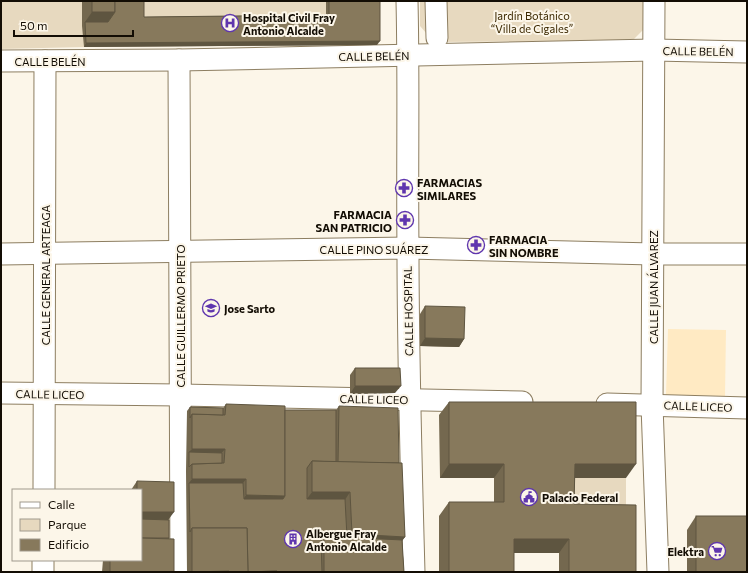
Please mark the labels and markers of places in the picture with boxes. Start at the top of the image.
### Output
place label: Hospital Civil Fray Antonio Alcalde [243,11,335,37]
hospital icon: Hospital Civil Fray Antonio Alcalde [220,13,240,33]
place label: FARMACIAS SIMILARES [417,176,482,202]
pharmacy icon: FARMACIAS SIMILARES [394,178,414,198]
place label: FARMACIA SAN PATRICIO [316,208,392,234]
pharmacy icon: FARMACIA SAN PATRICIO [395,210,415,230]
place label: FARMACIA SIN NOMBRE [489,233,559,259]
pharmacy icon: FARMACIA SIN NOMBRE [466,235,486,255]
school or university icon: Jose Sarto [201,298,221,318]
place label: Jose Sarto [224,302,276,316]
public building icon: Palacio Federal [519,487,539,507]
place label: Palacio Federal [542,491,618,504]
place label: Albergue Fray Antonio Alcalde [306,527,387,553]
building icon: Albergue Fray Antonio Alcalde [283,529,303,549]
supermarket icon: Elektra [707,541,727,561]
place label: Elektra [667,545,704,558]

